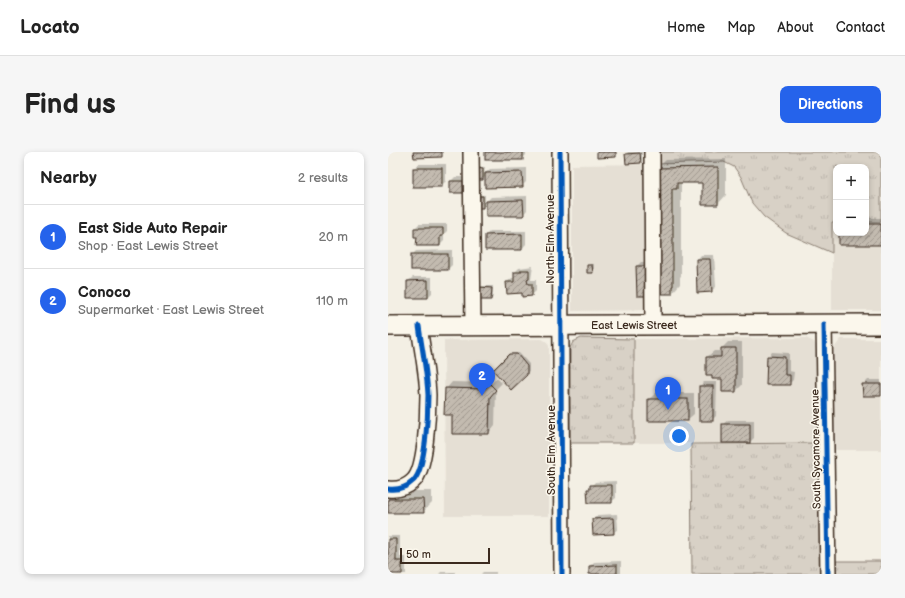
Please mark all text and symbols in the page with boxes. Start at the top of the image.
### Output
text: Locato [20,16,80,39]
text: Home [667,19,705,36]
text: Map [727,19,755,36]
text: About [777,19,814,36]
text: Contact [836,19,885,36]
button: Directions [780,86,881,123]
text: Find us [24,88,116,121]
map controls [833,164,869,236]
button: + [833,164,869,200]
text: Nearby [40,168,97,188]
text: 2 results [298,170,348,186]
street label: North Elm Avenue [544,194,557,284]
button: − [833,200,869,236]
text: East Side Auto Repair [78,219,227,238]
text: 1 [50,229,56,245]
text: 20 m [318,229,348,245]
text: Shop · East Lewis Street [78,238,218,254]
text: Conoco [78,283,131,302]
text: 2 [49,293,57,309]
text: 110 m [316,293,348,309]
text: Supermarket · East Lewis Street [78,302,264,318]
street label: East Lewis Street [591,319,678,332]
pin: 2 [469,363,495,396]
pin: 1 [655,377,681,410]
street label: South Sycamore Avenue [808,388,824,509]
street label: South Elm Avenue [545,405,558,495]
your location [669,426,689,446]
scale bar [400,546,490,565]
text: 50 m [406,548,431,561]

